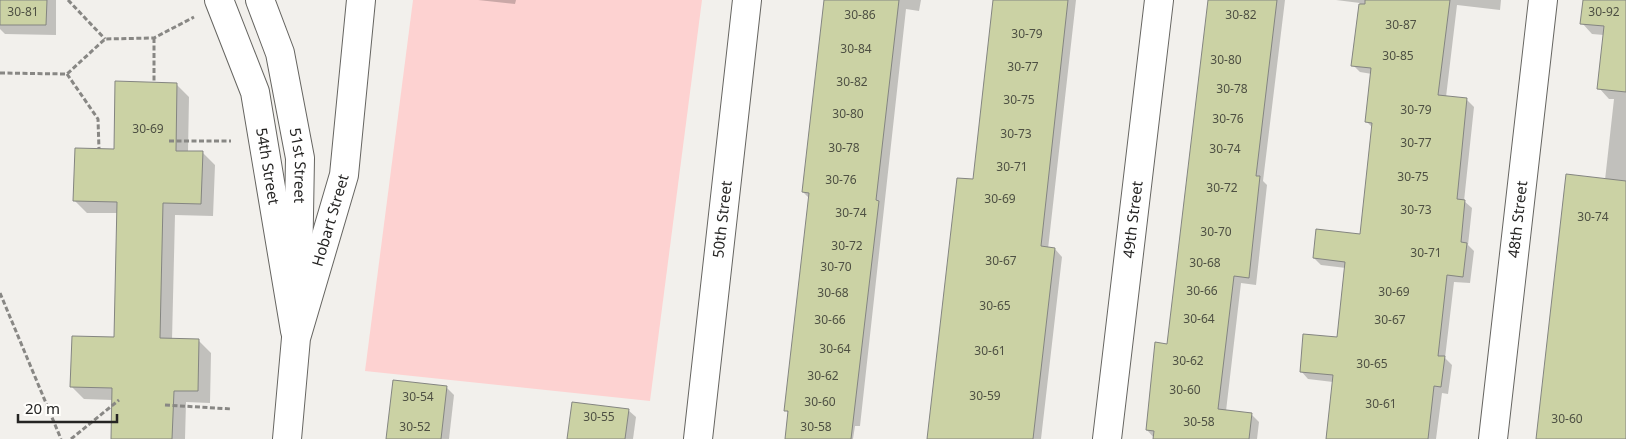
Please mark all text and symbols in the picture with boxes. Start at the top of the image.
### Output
house number: 30-81 [7,3,39,20]
house number: 30-92 [1588,3,1620,20]
house number: 30-86 [844,6,876,23]
house number: 30-82 [1225,6,1257,23]
house number: 30-87 [1385,16,1417,33]
house number: 30-79 [1011,25,1043,42]
house number: 30-84 [840,40,872,57]
house number: 30-85 [1382,47,1414,64]
house number: 30-80 [1210,51,1242,68]
house number: 30-77 [1007,58,1039,75]
house number: 30-82 [836,73,868,90]
house number: 30-78 [1216,80,1248,97]
house number: 30-75 [1003,91,1035,108]
house number: 30-79 [1400,101,1432,118]
house number: 30-80 [832,105,864,122]
house number: 30-76 [1212,110,1244,127]
house number: 30-69 [132,120,164,137]
house number: 30-73 [1000,125,1032,142]
street label: 54th Street [252,126,285,207]
street label: 51st Street [285,126,311,204]
house number: 30-77 [1400,134,1432,151]
house number: 30-78 [828,139,860,156]
house number: 30-74 [1209,140,1241,157]
house number: 30-71 [996,158,1028,175]
house number: 30-75 [1397,168,1429,185]
street label: Hobart Street [307,171,353,269]
house number: 30-76 [825,171,857,188]
street label: 50th Street [707,179,736,259]
street label: 49th Street [1118,179,1147,259]
house number: 30-72 [1206,179,1238,196]
street label: 48th Street [1503,179,1531,259]
house number: 30-69 [984,190,1016,207]
house number: 30-73 [1400,201,1432,218]
house number: 30-74 [835,204,867,221]
house number: 30-74 [1577,208,1609,225]
house number: 30-70 [1200,223,1232,240]
house number: 30-72 [831,237,863,254]
house number: 30-71 [1410,244,1442,261]
house number: 30-67 [985,252,1017,269]
house number: 30-68 [1189,254,1221,271]
house number: 30-70 [820,258,852,275]
house number: 30-66 [1186,282,1218,299]
house number: 30-69 [1378,283,1410,300]
house number: 30-68 [817,284,849,301]
house number: 30-65 [979,297,1011,314]
house number: 30-64 [1183,310,1215,327]
house number: 30-66 [814,311,846,328]
house number: 30-67 [1374,311,1406,328]
house number: 30-64 [819,340,851,357]
house number: 30-61 [974,342,1006,359]
house number: 30-62 [1172,352,1204,369]
house number: 30-65 [1356,355,1388,372]
house number: 30-62 [807,367,839,384]
house number: 30-60 [1169,381,1201,398]
house number: 30-59 [969,387,1001,404]
house number: 30-54 [402,388,434,405]
scale bar [18,392,116,424]
house number: 30-60 [804,393,836,410]
house number: 30-61 [1365,395,1397,412]
text: 20 m [25,398,60,418]
house number: 30-55 [583,408,615,425]
house number: 30-60 [1551,410,1583,427]
house number: 30-58 [1183,413,1215,430]
house number: 30-52 [399,418,431,435]
house number: 30-58 [800,418,832,435]

